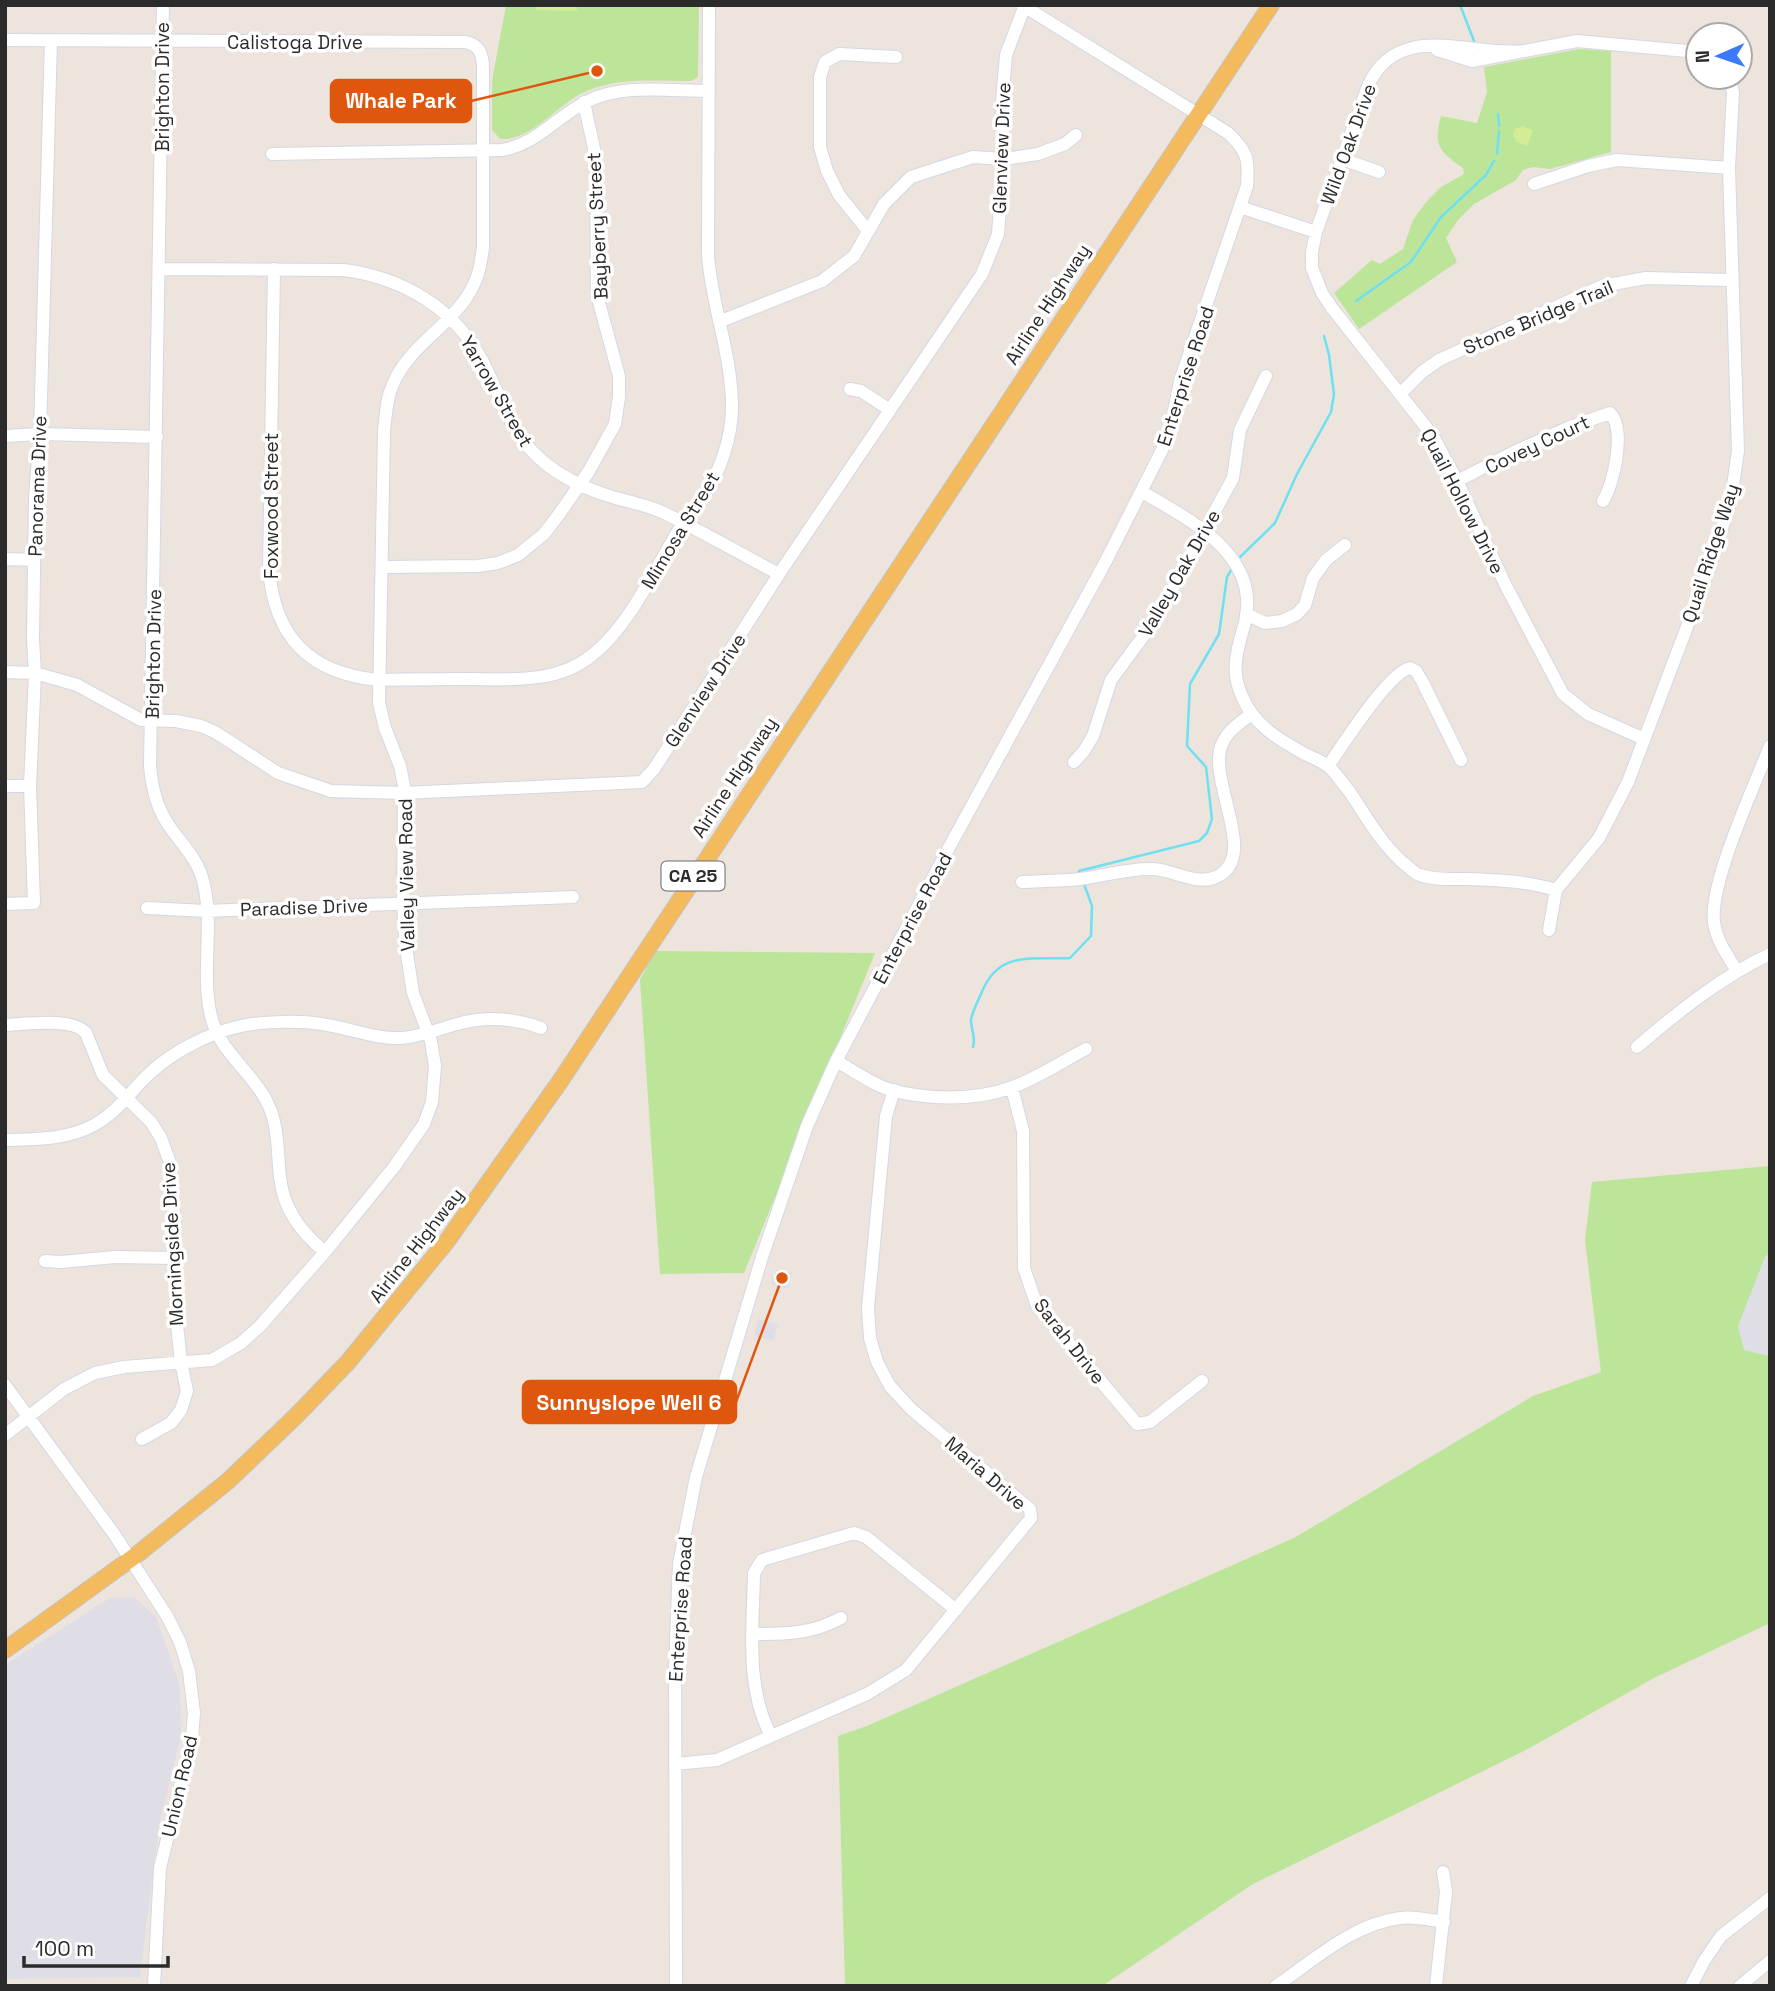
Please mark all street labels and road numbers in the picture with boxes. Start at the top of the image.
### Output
street label: Brighton Drive [150,22,175,152]
street label: Calistoga Drive [227,30,363,55]
street label: Wild Oak Drive [1315,80,1382,208]
street label: Glenview Drive [987,82,1016,214]
street label: Bayberry Street [581,152,614,300]
street label: Airline Highway [999,239,1096,369]
street label: Stone Bridge Trail [1459,275,1617,360]
street label: Enterprise Road [1151,303,1220,449]
street label: Yarrow Street [455,331,539,451]
street label: Covey Court [1481,409,1594,480]
street label: Panorama Drive [23,415,52,557]
street label: Quail Hollow Drive [1415,424,1510,578]
street label: Foxwood Street [259,433,284,579]
street label: Mimosa Street [635,467,725,594]
street label: Quail Ridge Way [1676,480,1745,626]
street label: Valley Oak Drive [1133,505,1226,642]
street label: Brighton Drive [140,589,167,719]
street label: Glenview Drive [659,628,752,752]
street label: Airline Highway [686,712,783,842]
street label: Valley View Road [393,798,420,952]
street label: Enterprise Road [867,848,958,988]
road number: CA 25 [662,862,724,890]
street label: Paradise Drive [240,893,369,922]
street label: Morningside Drive [156,1161,189,1327]
street label: Airline Highway [364,1183,469,1308]
street label: Sarah Drive [1028,1293,1111,1389]
street label: Maria Drive [940,1431,1032,1516]
street label: Enterprise Road [663,1535,698,1683]
street label: Union Road [156,1733,203,1840]

